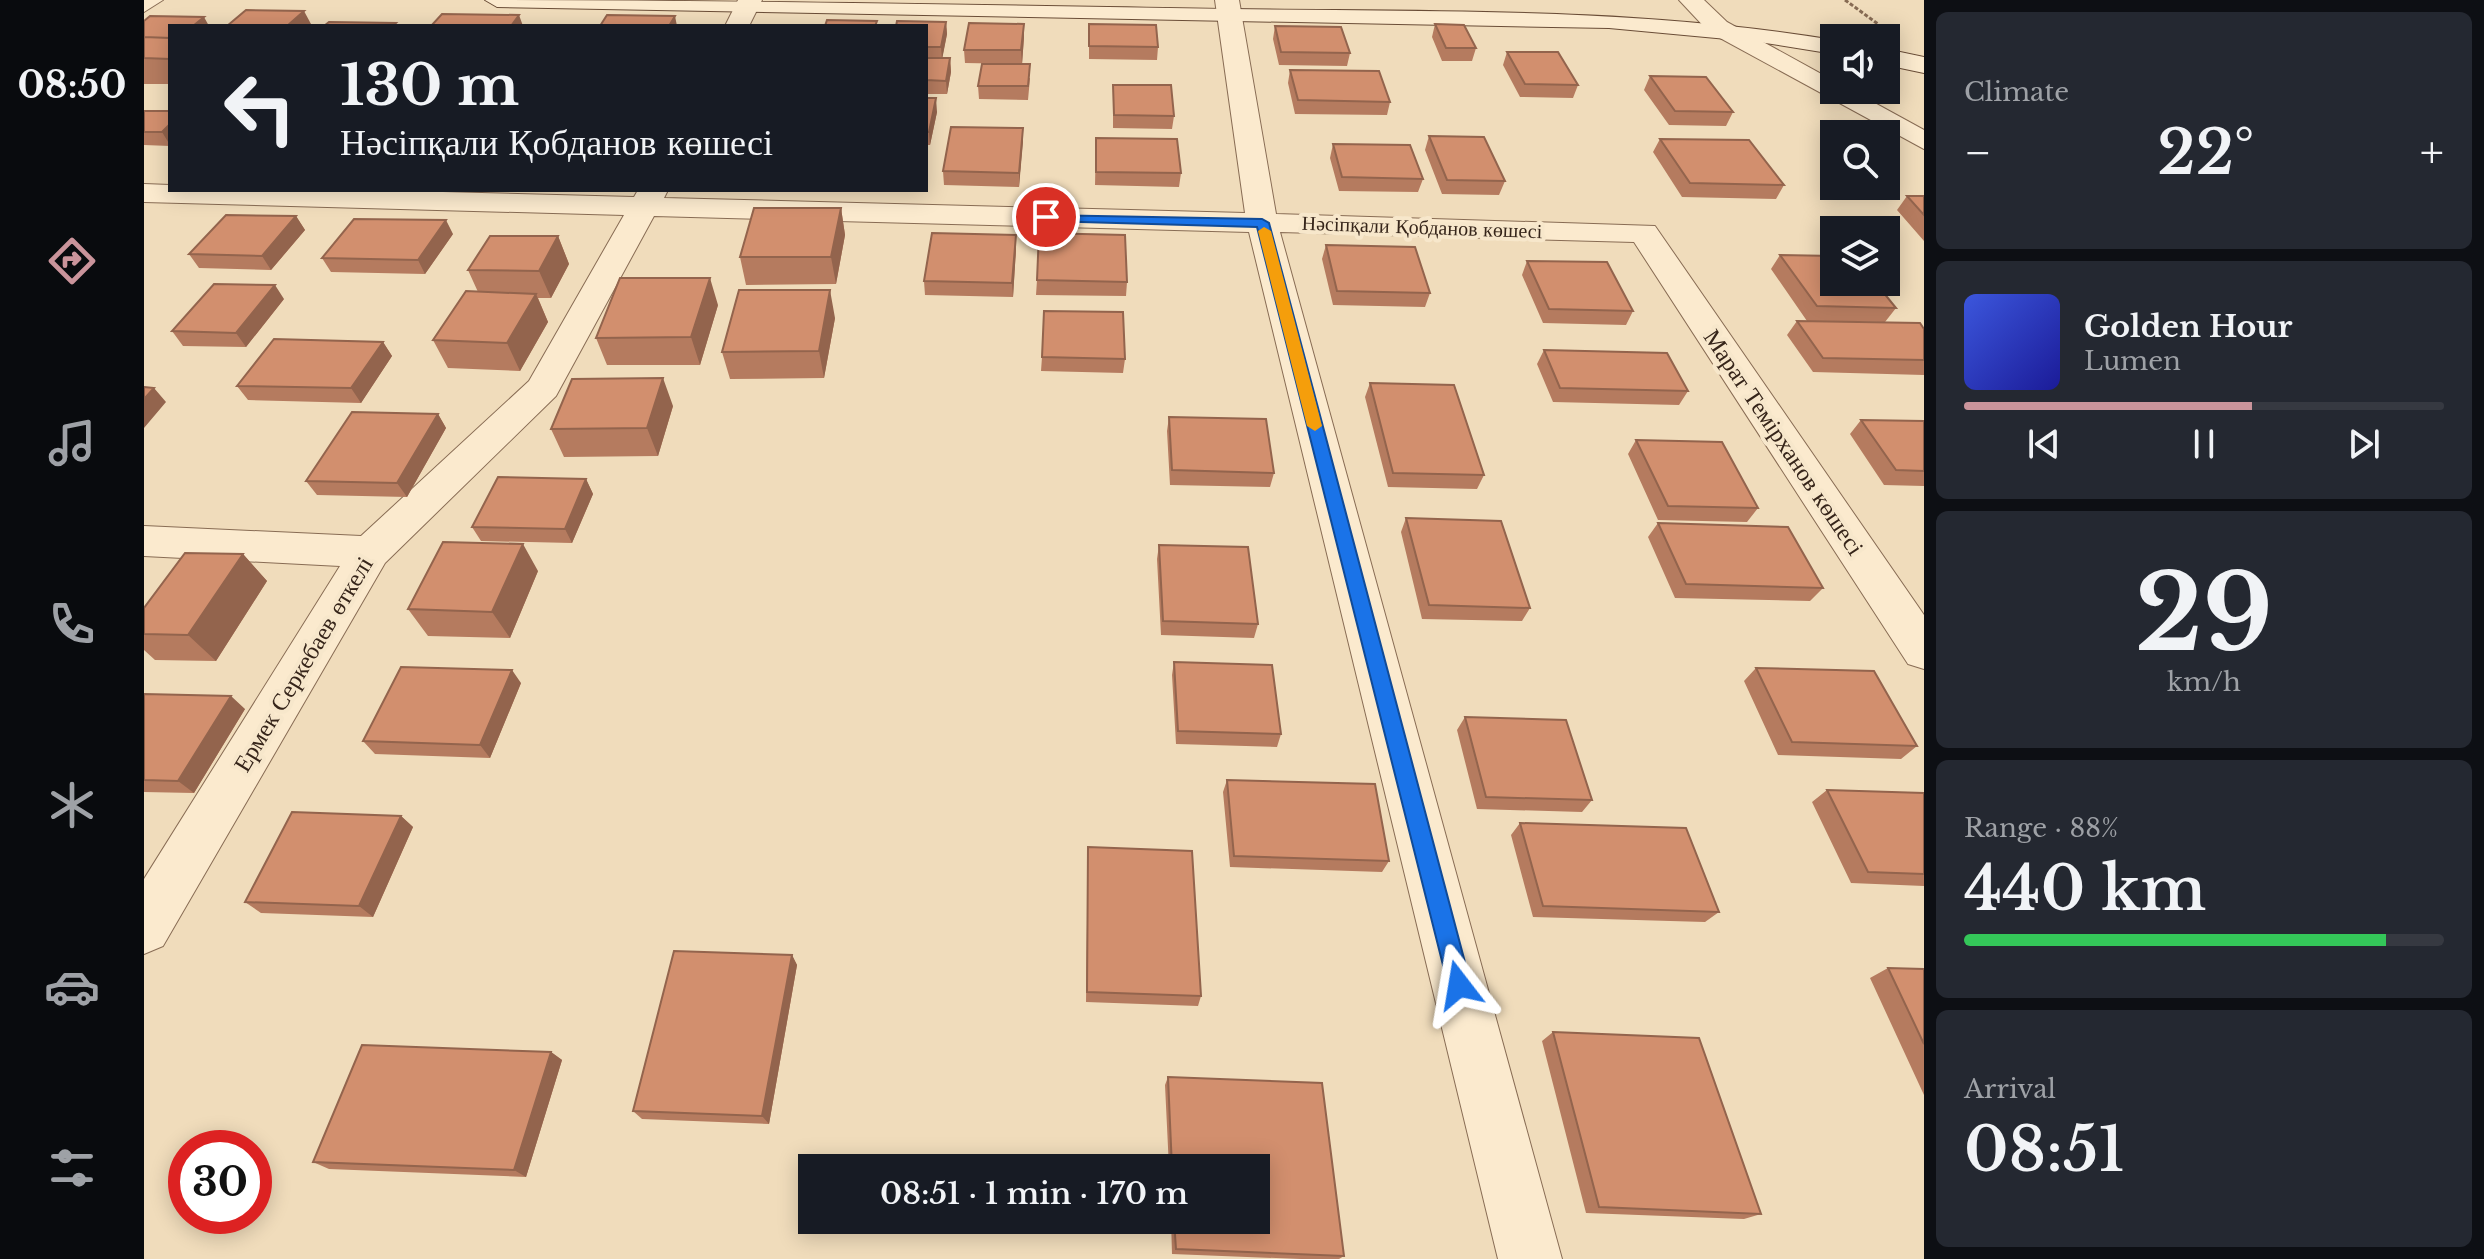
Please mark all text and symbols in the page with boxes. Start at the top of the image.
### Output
map controls [1820,24,1900,296]
button: sound [1820,24,1900,104]
text: 130 m [340,51,519,120]
icon: left [208,56,312,160]
text: 08:50 [18,63,126,108]
text: Climate [1964,76,2069,108]
text: 22° [2157,116,2254,190]
text: Нәсіпқали Қобданов көшесі [340,120,773,165]
button: search [1820,120,1900,200]
text: − [1964,125,1992,180]
text: + [2420,125,2444,180]
pin [1012,183,1080,251]
icon: arrive [1024,195,1068,239]
street label: Нәсіпқали Қобданов көшесі [1301,211,1543,243]
button: layers [1820,216,1900,296]
icon: directions [44,233,100,289]
text: Golden Hour [2084,308,2293,345]
street label: Марат Темірханов көшесі [1698,324,1871,561]
text: Lumen [2084,345,2181,377]
icon: music [44,415,100,471]
icon: previous [2022,422,2066,466]
icon: pause [2182,422,2226,466]
icon: next [2342,422,2386,466]
text: 29 [2135,549,2273,678]
street label: Ермек Серкебаев өткелі [227,551,379,777]
icon: phone [44,596,100,652]
text: km/h [2167,666,2241,698]
icon: climate [44,777,100,833]
text: Range · 88% [1964,812,2118,844]
text: 440 km [1964,852,2206,926]
position arrow [1417,943,1501,1027]
icon: car [44,959,100,1015]
text: Arrival [1964,1073,2056,1105]
text: 08:51 [1964,1113,2125,1187]
speed limit sign: 30 [168,1130,272,1234]
icon: filters [44,1140,100,1196]
text: 08:51 · 1 min · 170 m [880,1175,1188,1212]

